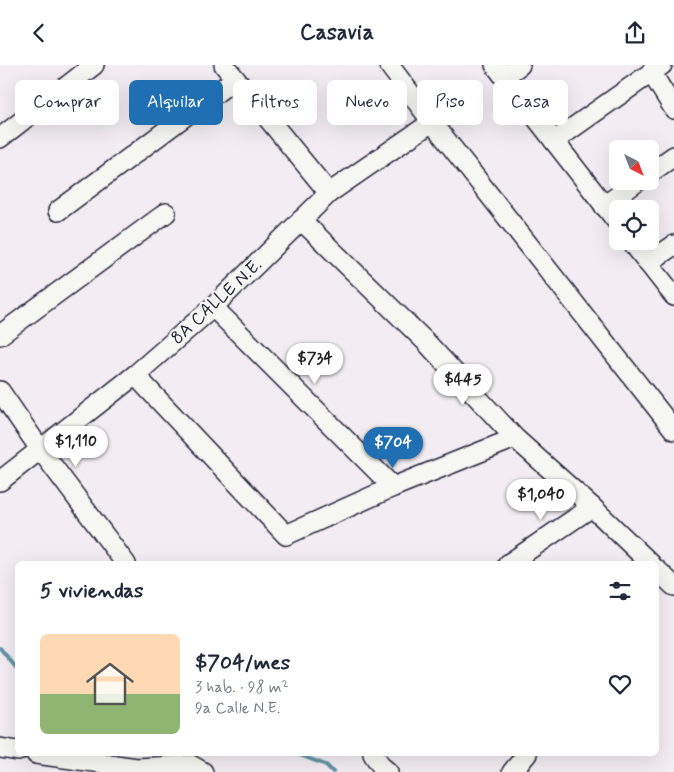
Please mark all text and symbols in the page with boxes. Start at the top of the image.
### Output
icon: back [25,19,53,47]
text: Casavia [300,19,374,47]
icon: share [621,19,649,47]
chip: Comprar [15,80,119,125]
chip: Alquilar [129,80,223,125]
chip: Filtros [233,80,317,125]
chip: Nuevo [327,80,407,125]
chip: Piso [417,80,483,125]
chip: Casa [493,80,568,125]
north arrow [609,140,659,190]
map controls [609,140,659,250]
button: locate [609,200,659,250]
street label: 8A CALLE N.E. [166,253,267,350]
pin: $734 [285,343,345,385]
text: $734 [297,348,333,369]
pin: $445 [433,363,493,406]
text: $445 [444,369,482,390]
pin: $1,110 [35,425,117,468]
pin: $704 [363,427,423,469]
text: $1,110 [55,431,97,452]
text: $704 [374,432,412,453]
pin: $1,040 [500,479,582,521]
text: $1,040 [517,484,565,505]
text: 5 viviendas [40,577,143,605]
icon: filters [606,577,634,605]
text: $704/mes [195,649,290,677]
icon: home [80,654,140,714]
icon: heart [606,670,634,698]
text: 3 hab. · 98 m² [195,677,289,698]
text: 9a Calle N.E. [195,698,280,719]

